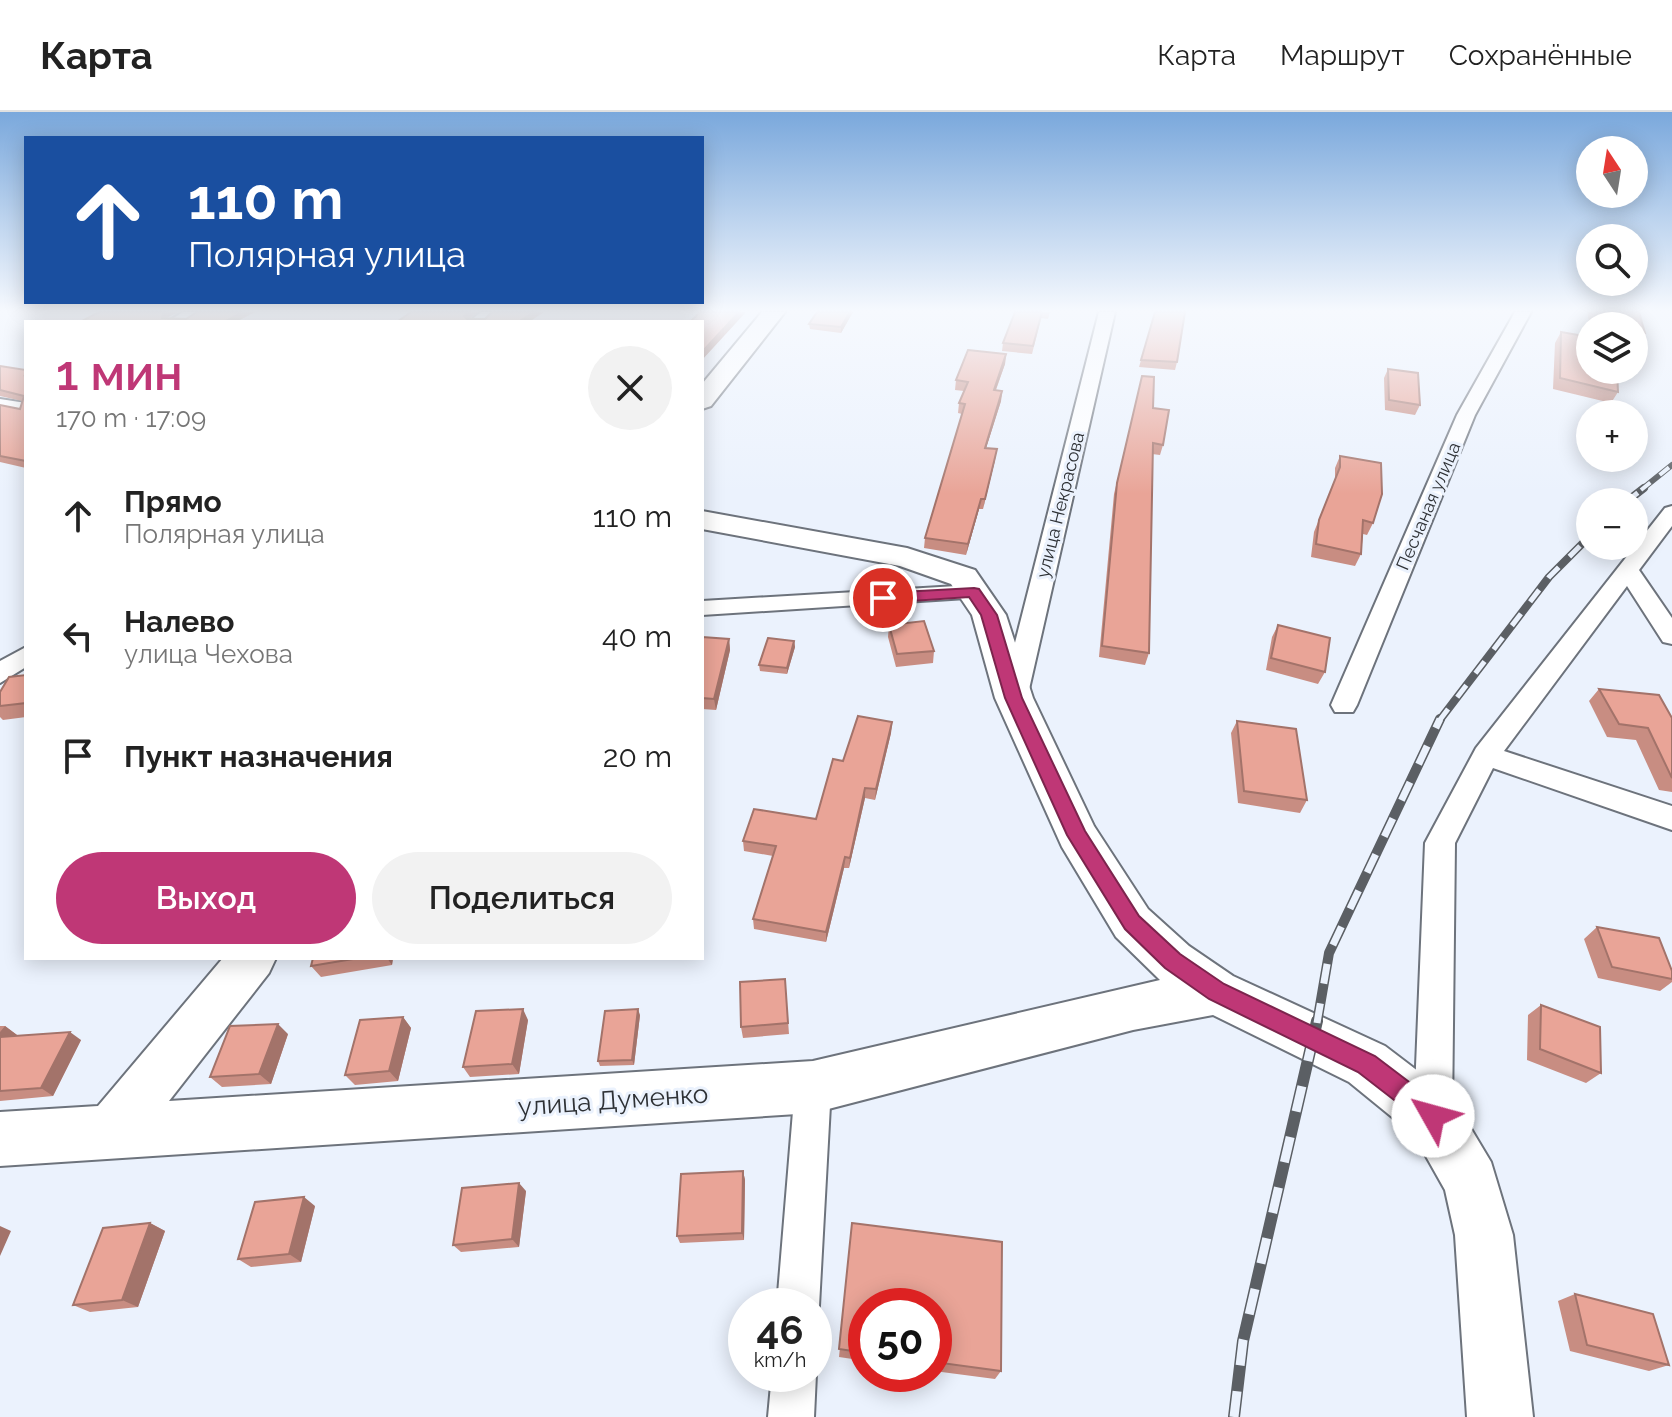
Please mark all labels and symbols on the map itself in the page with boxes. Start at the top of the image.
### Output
north arrow [1576,136,1648,208]
street label: улица Некрасова [1032,430,1088,580]
street label: Песчаная улица [1392,439,1464,573]
pin [849,564,917,632]
position arrow [1391,1074,1475,1158]
street label: улица Думенко [517,1078,709,1122]
speed limit sign: 50 [848,1288,952,1392]

